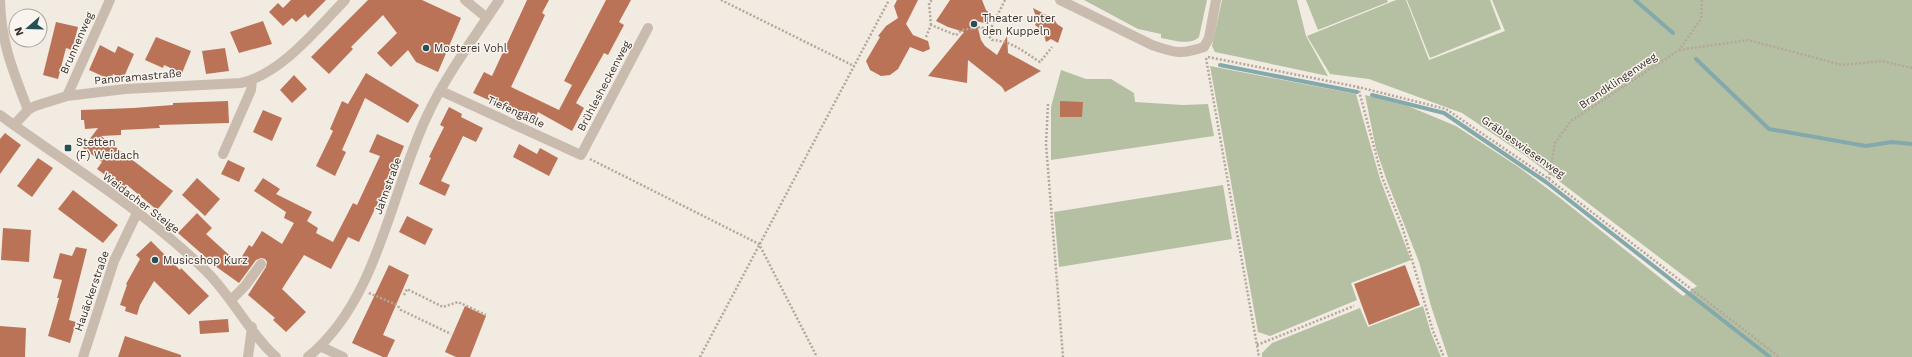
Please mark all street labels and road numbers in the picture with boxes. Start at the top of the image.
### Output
street label: Brunnenweg [58,10,96,76]
street label: Brühlesheckenweg [575,38,633,133]
street label: Brandklingenweg [1577,50,1659,112]
street label: Panoramastraße [94,67,182,87]
street label: Tiefengäßle [485,93,547,131]
street label: Gräbleswiesenweg [1479,113,1567,181]
street label: Jahnstraße [372,156,404,216]
street label: Weidacher Steige [100,170,182,236]
street label: Hauäckerstraße [72,249,112,333]

